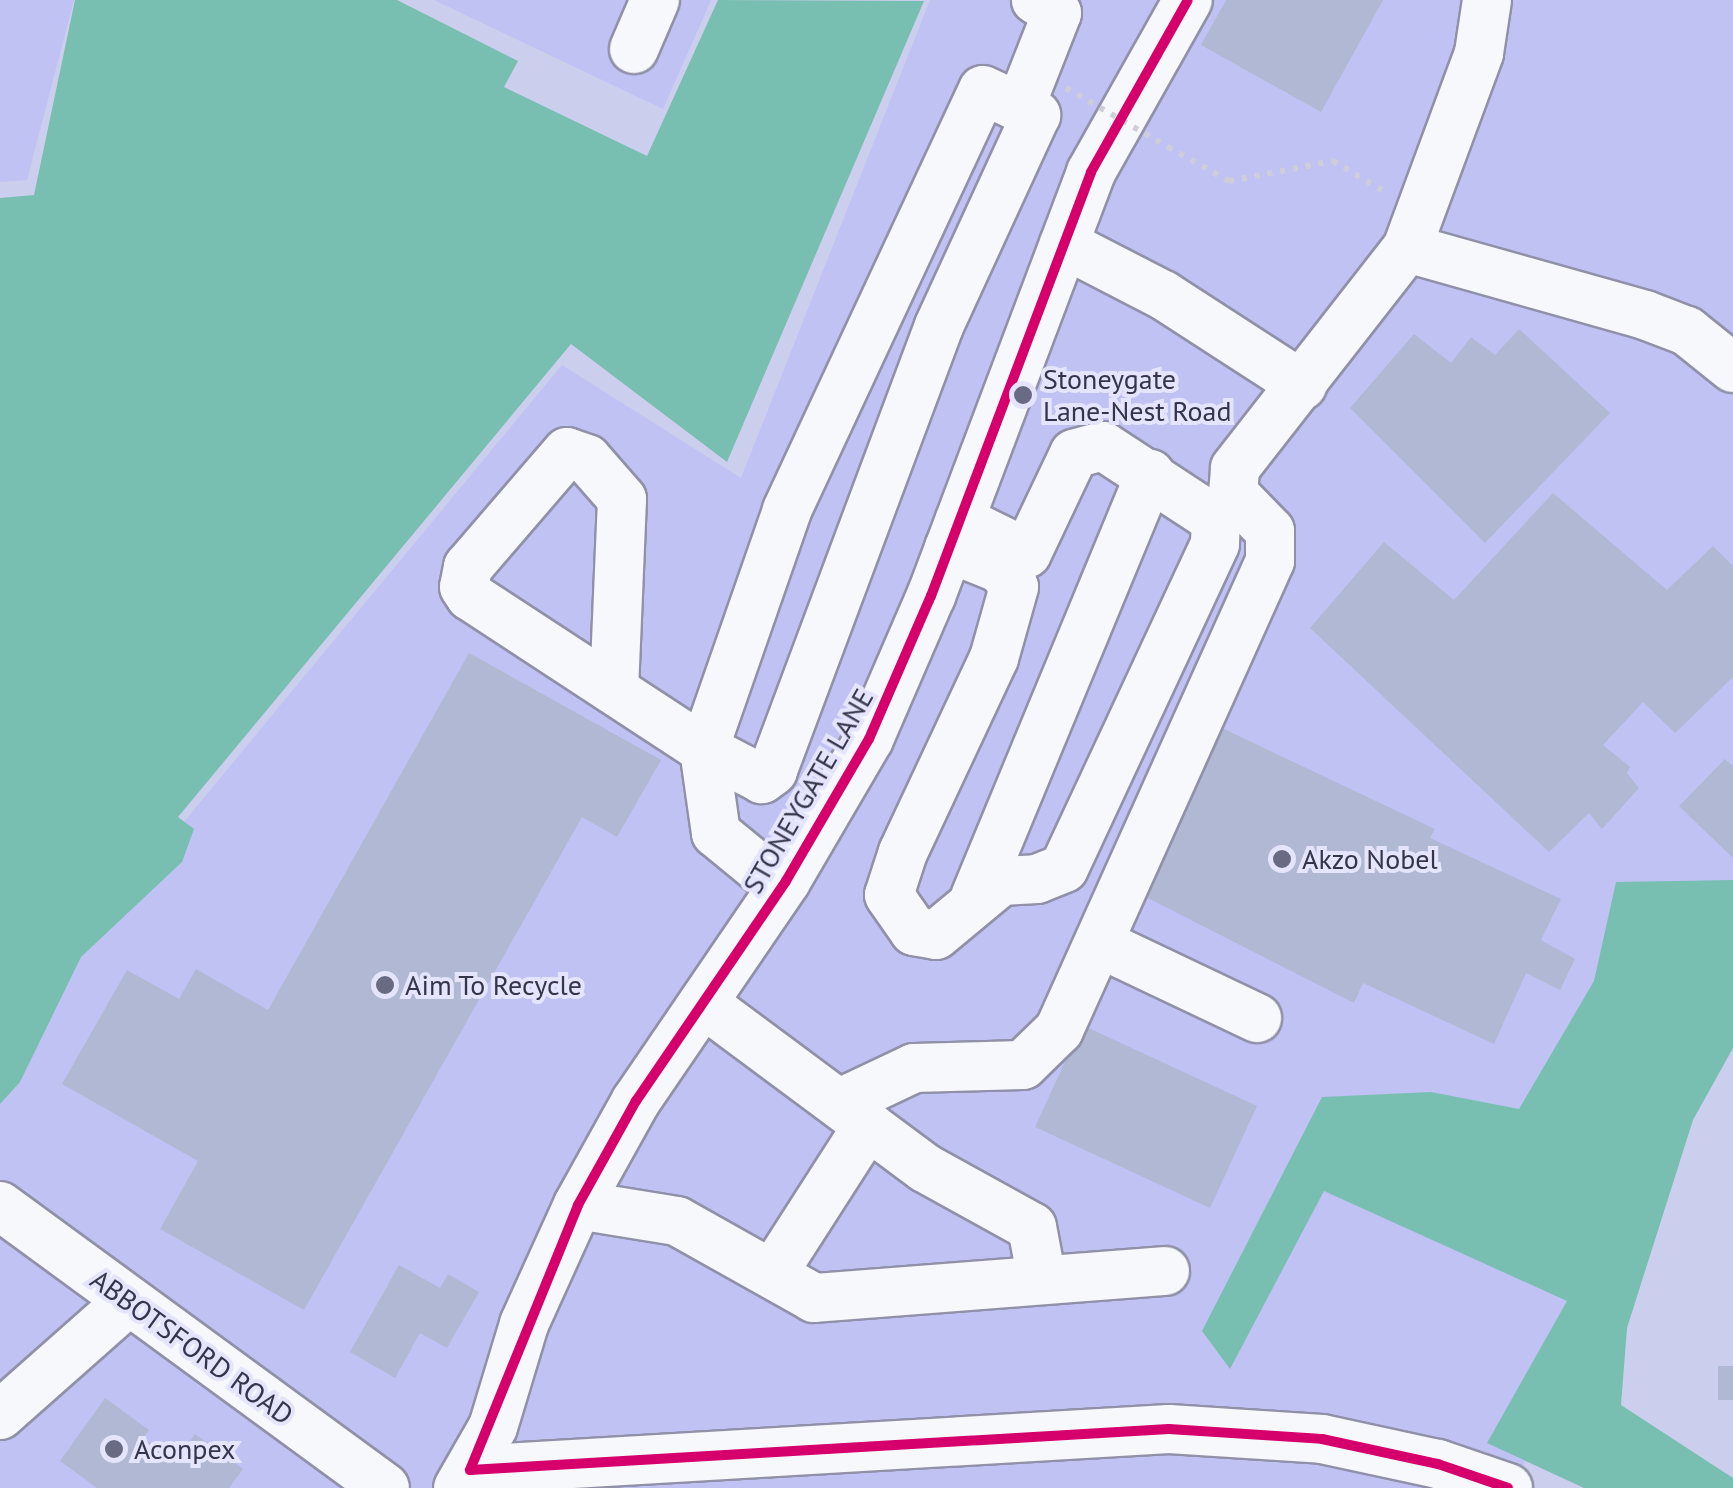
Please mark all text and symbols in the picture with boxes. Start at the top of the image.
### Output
place label: Stoneygate Lane-Nest Road [1043,362,1232,428]
marker: Stoneygate Lane-Nest Road [1012,384,1034,406]
street label: STONEYGATE LANE [736,683,880,899]
place label: Akzo Nobel [1302,842,1438,876]
marker: Akzo Nobel [1271,848,1293,870]
place label: Aim To Recycle [405,968,583,1002]
marker: Aim To Recycle [374,974,396,996]
street label: ABBOTSFORD ROAD [84,1262,300,1432]
place label: Aconpex [134,1432,235,1466]
marker: Aconpex [103,1438,125,1460]

